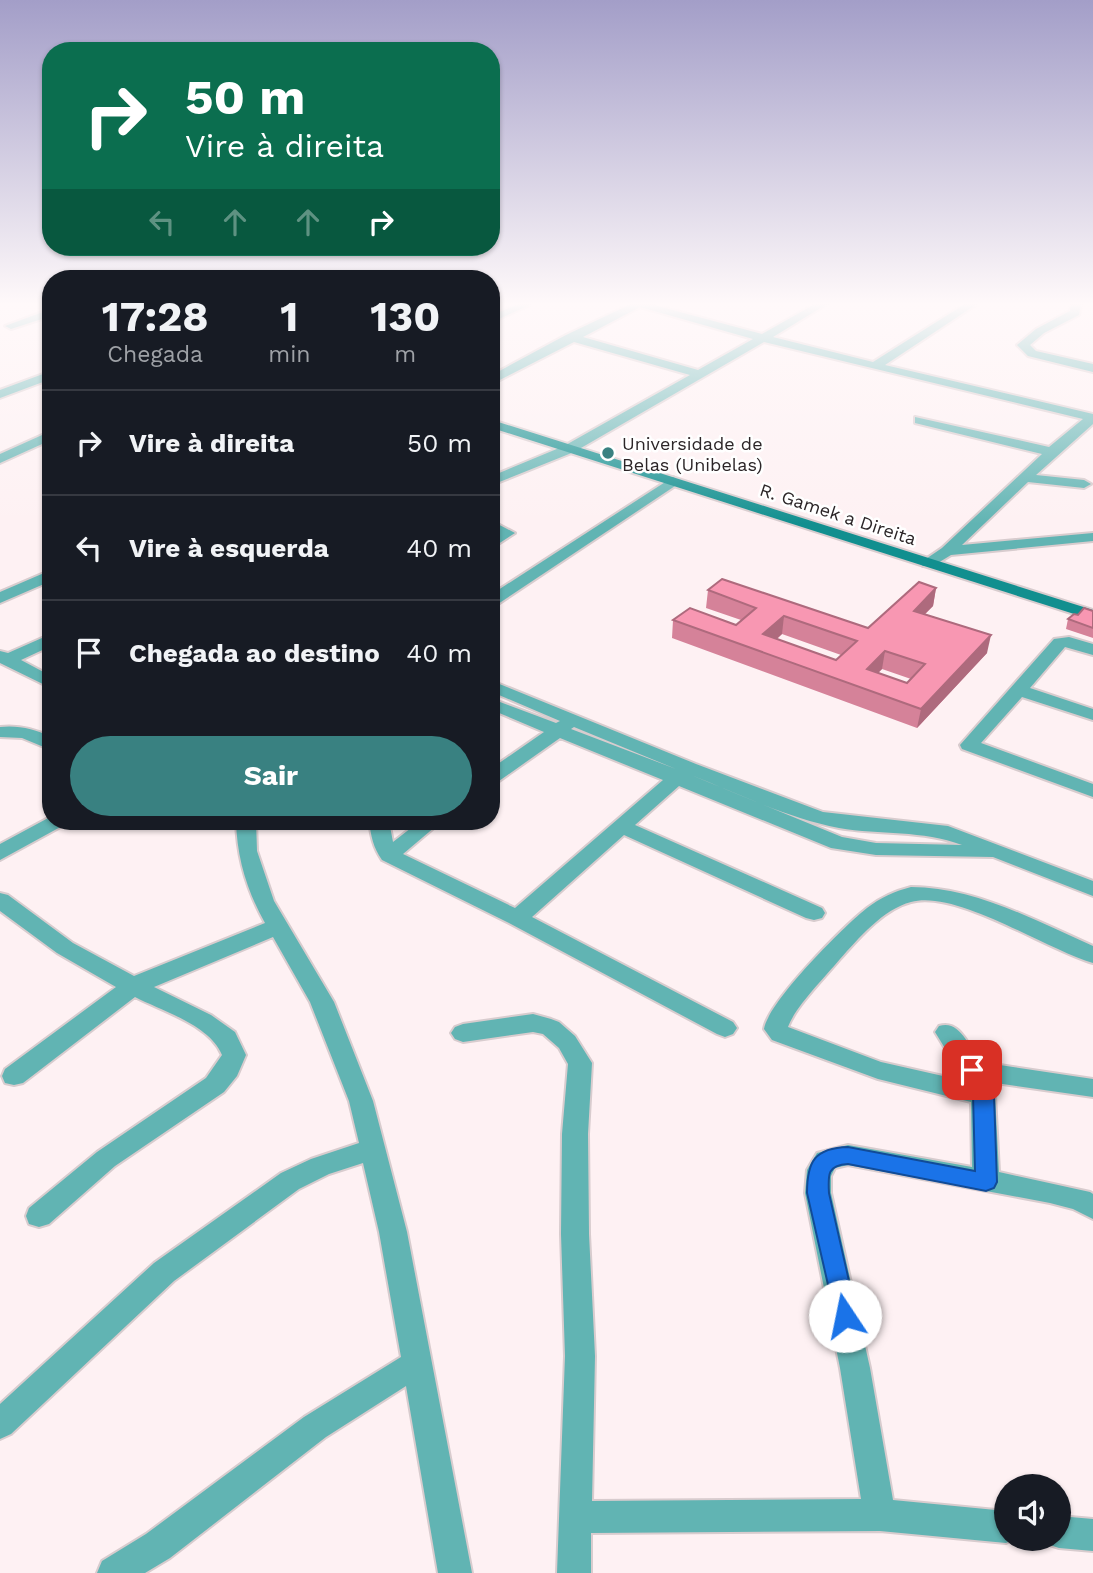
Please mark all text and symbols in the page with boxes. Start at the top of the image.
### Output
text: 50 m [185,68,305,126]
icon: right [70,70,161,161]
text: Vire à direita [185,127,384,165]
icon: left [143,203,181,241]
icon: ahead [216,203,254,241]
icon: ahead [289,203,327,241]
icon: right [362,203,400,241]
text: 17:28 [102,292,209,341]
text: 1 [280,292,298,341]
text: 130 [370,292,440,341]
text: Chegada [107,341,203,368]
text: min [268,341,311,368]
text: m [394,341,416,368]
icon: right [70,424,108,462]
text: Vire à direita [129,428,294,458]
text: 50 m [407,428,472,458]
place label: Universidade de Belas (Unibelas) [622,433,763,475]
marker: Universidade de Belas (Unibelas) [600,445,616,461]
street label: R. Gamek a Direita [757,479,919,549]
icon: left [70,529,108,567]
text: Vire à esquerda [129,533,329,563]
text: 40 m [406,533,472,563]
icon: arrive [70,634,108,672]
text: Chegada ao destino [129,638,380,668]
text: 40 m [406,638,472,668]
button: Sair [70,736,472,816]
pin [942,1040,1002,1100]
icon: arrive [953,1051,991,1089]
position arrow [808,1279,882,1353]
map controls [994,1474,1071,1551]
button: sound [994,1474,1071,1551]

